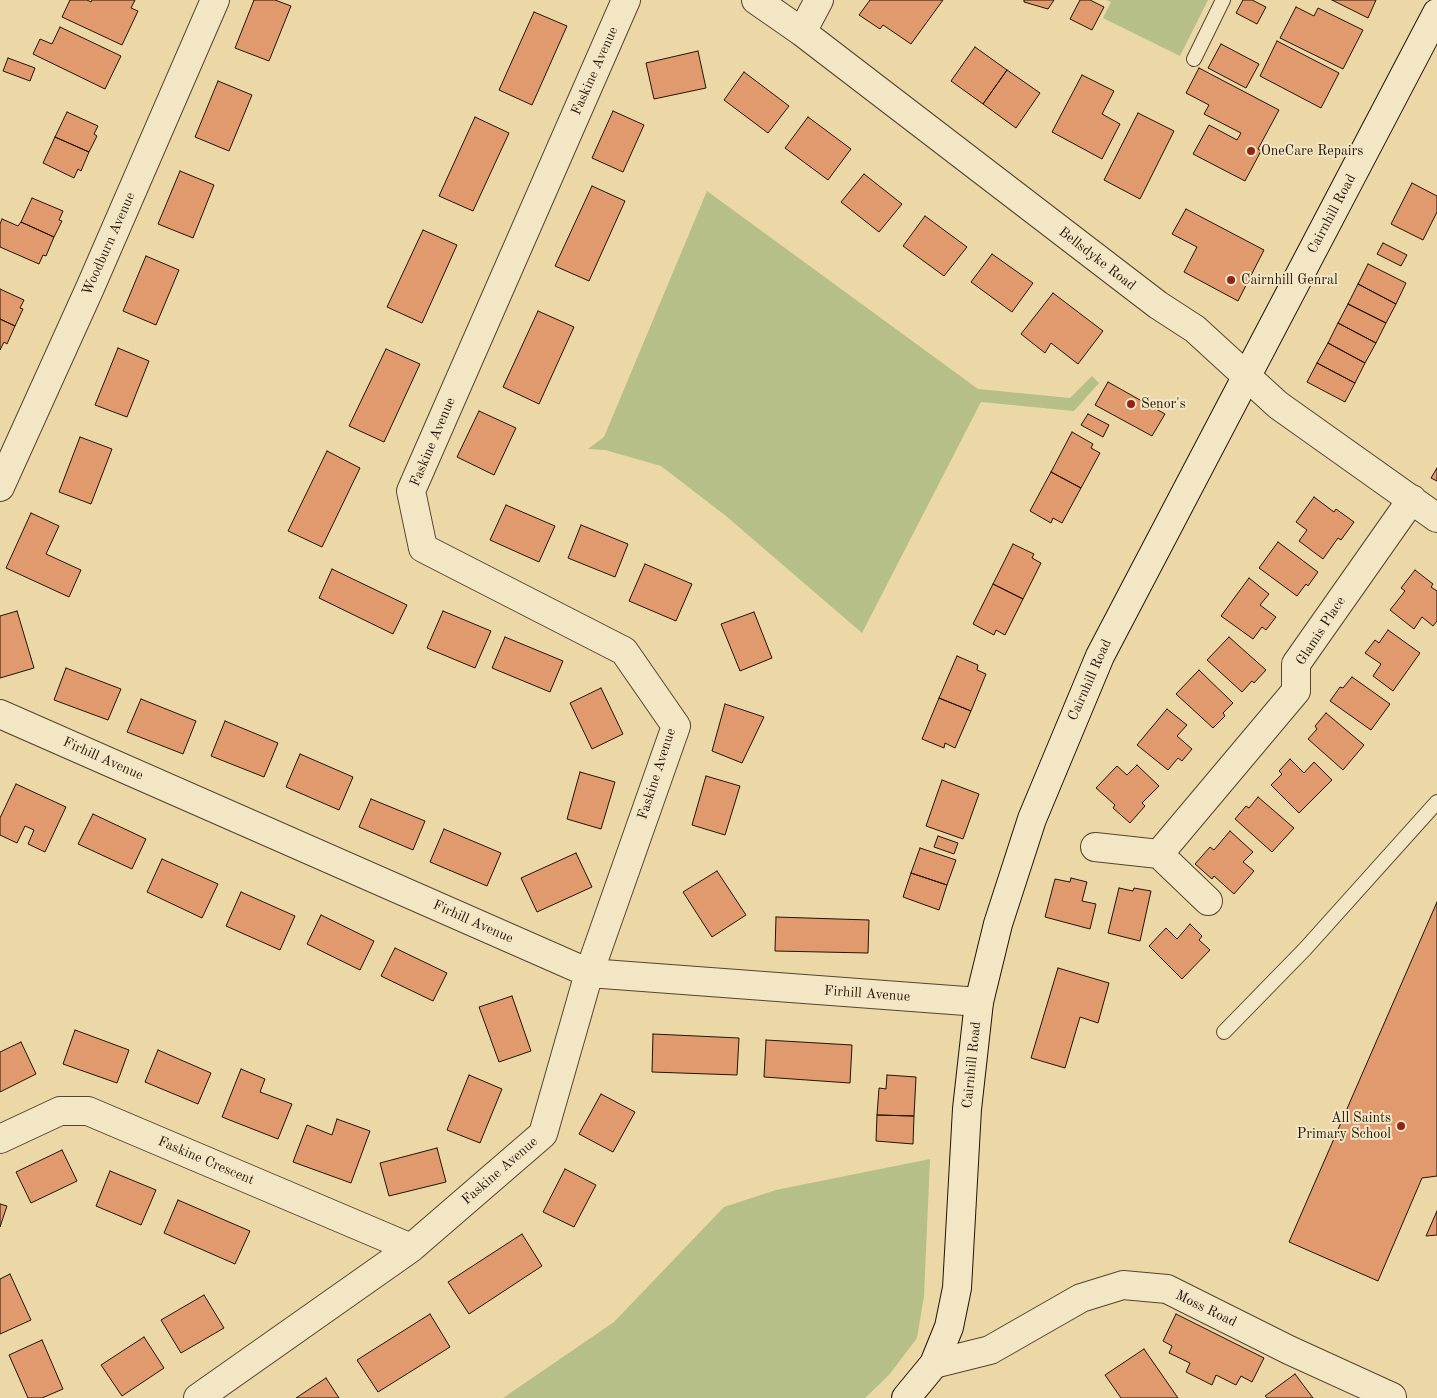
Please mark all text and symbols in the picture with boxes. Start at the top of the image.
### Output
street label: Faskine Avenue [568,24,622,118]
place label: OneCare Repairs [1261,143,1363,159]
marker: OneCare Repairs [1245,145,1257,157]
street label: Cairnhill Road [1304,171,1360,257]
street label: Woodburn Avenue [79,190,139,298]
street label: Bellsdyke Road [1055,224,1139,294]
place label: Cairnhill Genral [1241,272,1338,288]
marker: Cairnhill Genral [1225,274,1237,286]
street label: Faskine Avenue [407,395,459,489]
place label: Senor's [1141,396,1186,412]
marker: Senor's [1125,398,1137,410]
street label: Glamis Place [1293,594,1349,668]
street label: Cairnhill Road [1065,637,1115,723]
street label: Faskine Avenue [634,726,680,822]
street label: Firhill Avenue [60,734,146,784]
street label: Firhill Avenue [430,897,516,947]
street label: Firhill Avenue [823,983,911,1005]
street label: Cairnhill Road [959,1021,985,1109]
place label: All Saints Primary School [1297,1110,1391,1142]
marker: All Saints Primary School [1395,1120,1407,1132]
street label: Faskine Crescent [155,1133,257,1189]
street label: Faskine Avenue [459,1133,541,1209]
street label: Moss Road [1173,1287,1239,1331]

